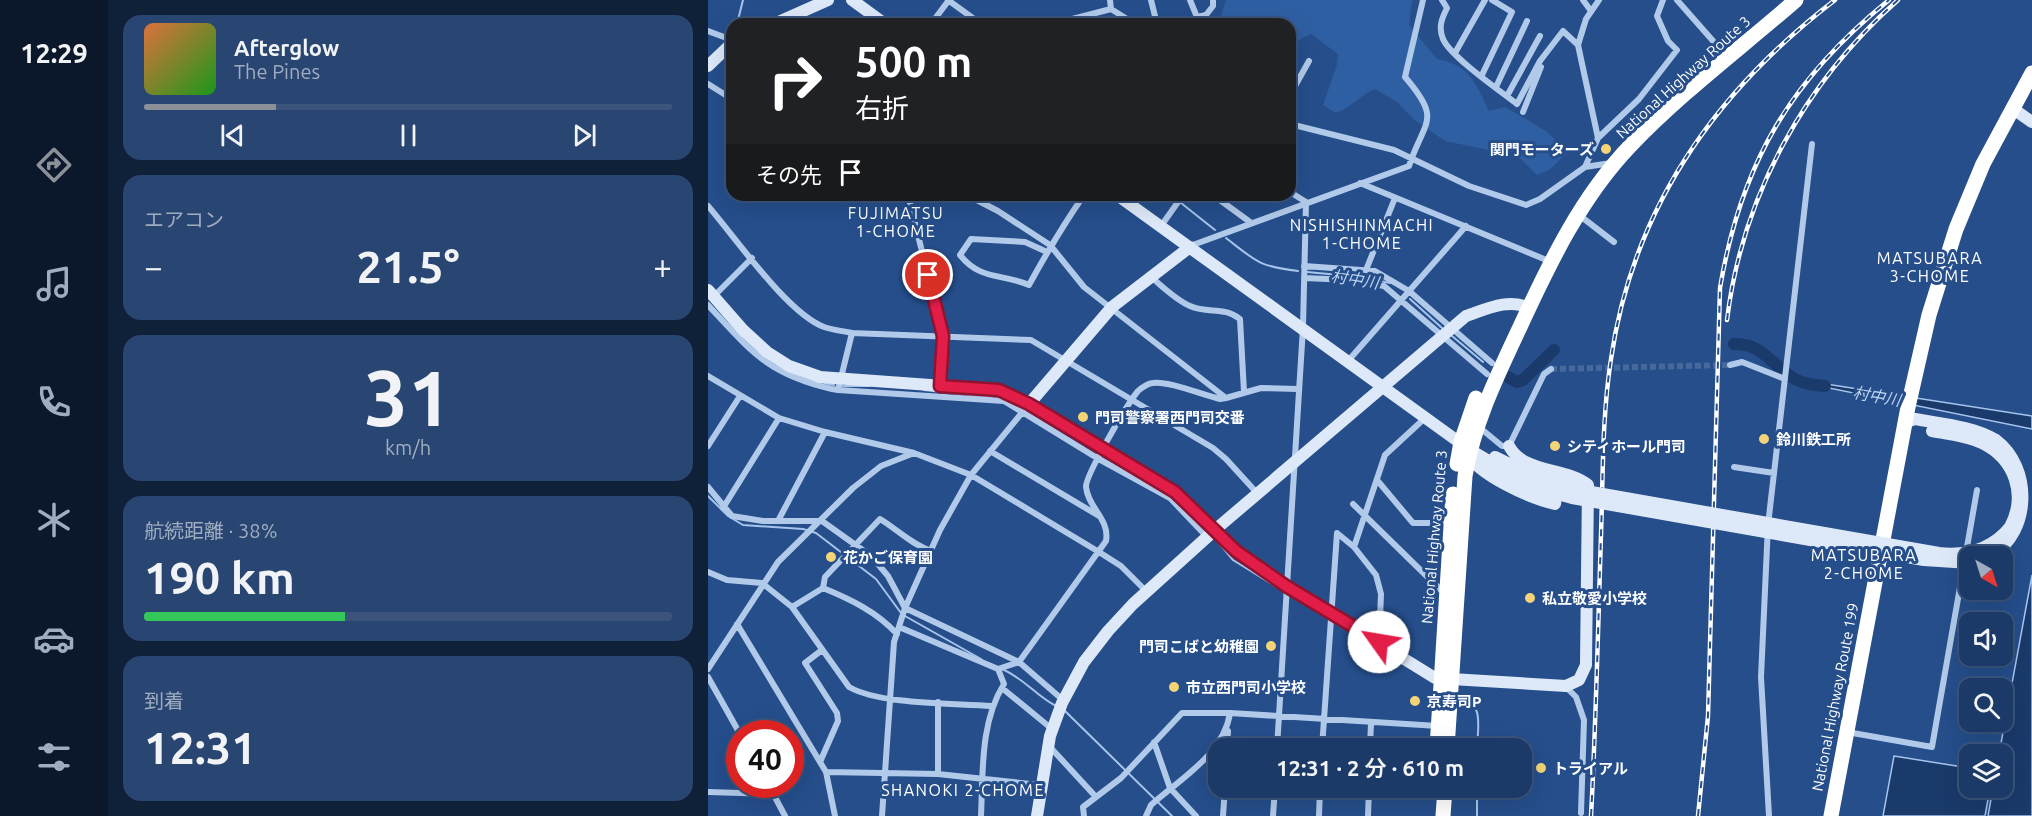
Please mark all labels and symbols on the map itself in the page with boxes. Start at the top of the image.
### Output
street label: National Highway Route 3 [1613,12,1753,142]
place label: 関門モーターズ [1490,141,1594,158]
marker: 関門モーターズ [1599,142,1613,156]
district label: FUJIMATSU 1-CHOME [848,204,944,240]
district label: NISHISHINMACHI 1-CHOME [1290,216,1434,252]
pin [902,249,953,300]
district label: MATSUBARA 3-CHOME [1877,249,1983,285]
water label: 村中川 [1330,266,1382,292]
water label: 村中川 [1852,383,1904,409]
place label: 門司警察署西門司交番 [1095,409,1245,426]
marker: 門司警察署西門司交番 [1076,410,1090,424]
place label: 鈴川鉄工所 [1776,431,1851,448]
marker: 鈴川鉄工所 [1757,432,1771,446]
place label: シティホール門司 [1567,438,1686,455]
marker: シティホール門司 [1548,439,1562,453]
street label: National Highway Route 3 [1418,449,1450,625]
district label: MATSUBARA 2-CHOME [1811,546,1917,582]
north arrow [1959,546,2013,600]
place label: 花かご保育園 [843,549,933,566]
marker: 花かご保育園 [824,550,838,564]
place label: 私立敬愛小学校 [1542,590,1647,607]
marker: 私立敬愛小学校 [1523,591,1537,605]
street label: National Highway Route 199 [1808,602,1862,792]
position arrow [1347,610,1411,674]
place label: 門司こばと幼稚園 [1139,638,1259,655]
marker: 門司こばと幼稚園 [1264,639,1278,653]
place label: 市立西門司小学校 [1186,679,1306,696]
marker: 市立西門司小学校 [1167,680,1181,694]
place label: 京寿司P [1427,693,1482,710]
marker: 京寿司P [1408,694,1422,708]
speed limit sign: 40 [726,720,804,798]
place label: トライアル [1553,760,1628,777]
marker: トライアル [1534,761,1548,775]
district label: SHANOKI 2-CHOME [881,781,1045,799]

